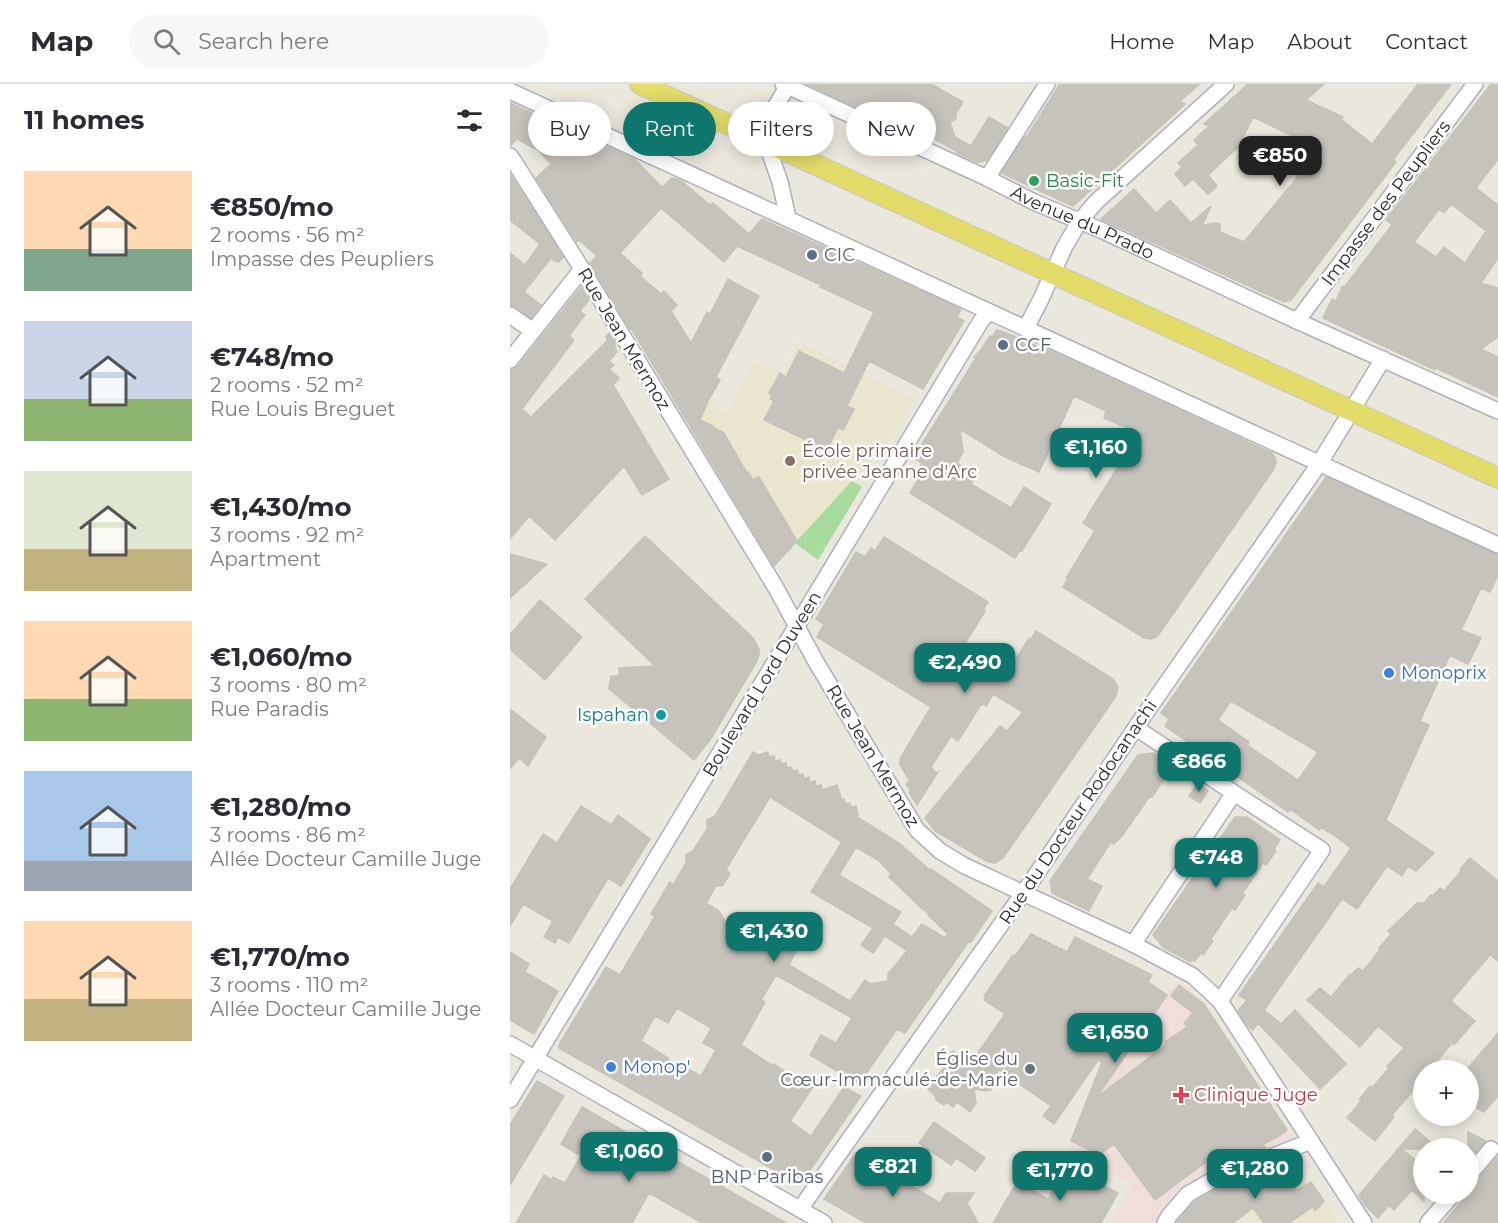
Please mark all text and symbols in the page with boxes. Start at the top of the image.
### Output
search box [129,14,549,68]
text: Map [30,24,93,58]
icon: search [150,25,183,58]
text: Search here [198,28,329,55]
text: Home [1109,29,1174,54]
text: Map [1207,29,1254,54]
text: About [1287,29,1352,54]
text: Contact [1385,29,1468,54]
chip: Buy [528,102,611,156]
chip: Rent [623,102,716,156]
chip: Filters [728,102,834,156]
chip: New [846,102,936,156]
text: 11 homes [24,104,144,136]
icon: filters [453,104,486,137]
street label: Impasse des Peupliers [1317,116,1456,290]
pin: €850 [1244,136,1316,187]
text: €850 [1253,143,1307,167]
place label: Basic-Fit [1046,170,1124,192]
marker: Basic-Fit [1027,174,1041,188]
street label: Avenue du Prado [1007,181,1158,264]
text: €850/mo [210,191,334,223]
icon: home [72,195,144,267]
text: 2 rooms · 56 m² [210,223,365,247]
place label: CIC [824,244,855,266]
text: Impasse des Peupliers [210,247,434,271]
marker: CIC [805,248,819,262]
street label: Rue Jean Mermoz [573,264,675,414]
place label: CCF [1015,334,1051,356]
marker: CCF [996,338,1010,352]
text: €748/mo [210,341,334,373]
icon: home [72,345,144,417]
text: 2 rooms · 52 m² [210,373,364,397]
text: Rue Louis Breguet [210,397,395,421]
pin: €1,160 [1047,428,1145,479]
text: €1,160 [1064,435,1128,459]
place label: École primaire privée Jeanne d'Arc [802,440,977,483]
marker: École primaire privée Jeanne d'Arc [783,454,797,468]
text: €1,430/mo [210,491,352,523]
icon: home [72,495,144,567]
text: 3 rooms · 92 m² [210,523,364,547]
text: Apartment [210,547,321,571]
street label: Boulevard Lord Duveen [698,587,826,781]
text: €1,060/mo [210,641,352,673]
pin: €2,490 [916,643,1014,694]
icon: home [72,645,144,717]
text: €2,490 [928,650,1002,674]
place label: Monoprix [1401,662,1487,684]
marker: Monoprix [1382,666,1396,680]
text: 3 rooms · 80 m² [210,673,367,697]
street label: Rue Jean Mermoz [822,681,924,831]
street label: Rue du Docteur Rodocanachi [994,695,1162,929]
text: Rue Paradis [210,697,329,721]
place label: Ispahan [577,704,649,726]
marker: Ispahan [654,708,668,722]
pin: €866 [1163,742,1235,793]
text: €866 [1172,749,1226,773]
text: €1,280/mo [210,791,351,823]
icon: home [72,795,144,867]
text: 3 rooms · 86 m² [210,823,366,847]
pin: €748 [1180,838,1252,889]
text: €748 [1189,845,1243,869]
text: Allée Docteur Camille Juge [210,847,481,871]
pin: €1,430 [725,912,823,963]
text: €1,430 [740,919,808,943]
text: €1,770/mo [210,941,350,973]
icon: home [72,945,144,1017]
text: 3 rooms · 110 m² [210,973,369,997]
text: Allée Docteur Camille Juge [210,997,481,1021]
pin: €1,650 [1066,1013,1164,1064]
text: €1,650 [1081,1020,1149,1044]
place label: Église du Cœur-Immaculé-de-Marie [780,1048,1018,1091]
place label: Monop' [623,1056,691,1078]
marker: Monop' [604,1060,618,1074]
map controls [1413,1060,1479,1204]
button: + [1413,1060,1479,1126]
marker: Église du Cœur-Immaculé-de-Marie [1023,1062,1037,1076]
place label: Clinique Juge [1194,1084,1318,1106]
marker: Clinique Juge [1172,1086,1190,1104]
pin: €1,060 [580,1132,678,1183]
button: − [1413,1138,1479,1204]
text: €1,060 [594,1139,664,1163]
pin: €821 [857,1147,929,1198]
pin: €1,280 [1206,1149,1304,1200]
marker: BNP Paribas [760,1150,774,1164]
pin: €1,770 [1011,1151,1109,1202]
text: €821 [869,1154,917,1178]
text: €1,280 [1221,1156,1289,1180]
text: €1,770 [1026,1158,1094,1182]
place label: BNP Paribas [711,1166,824,1188]

